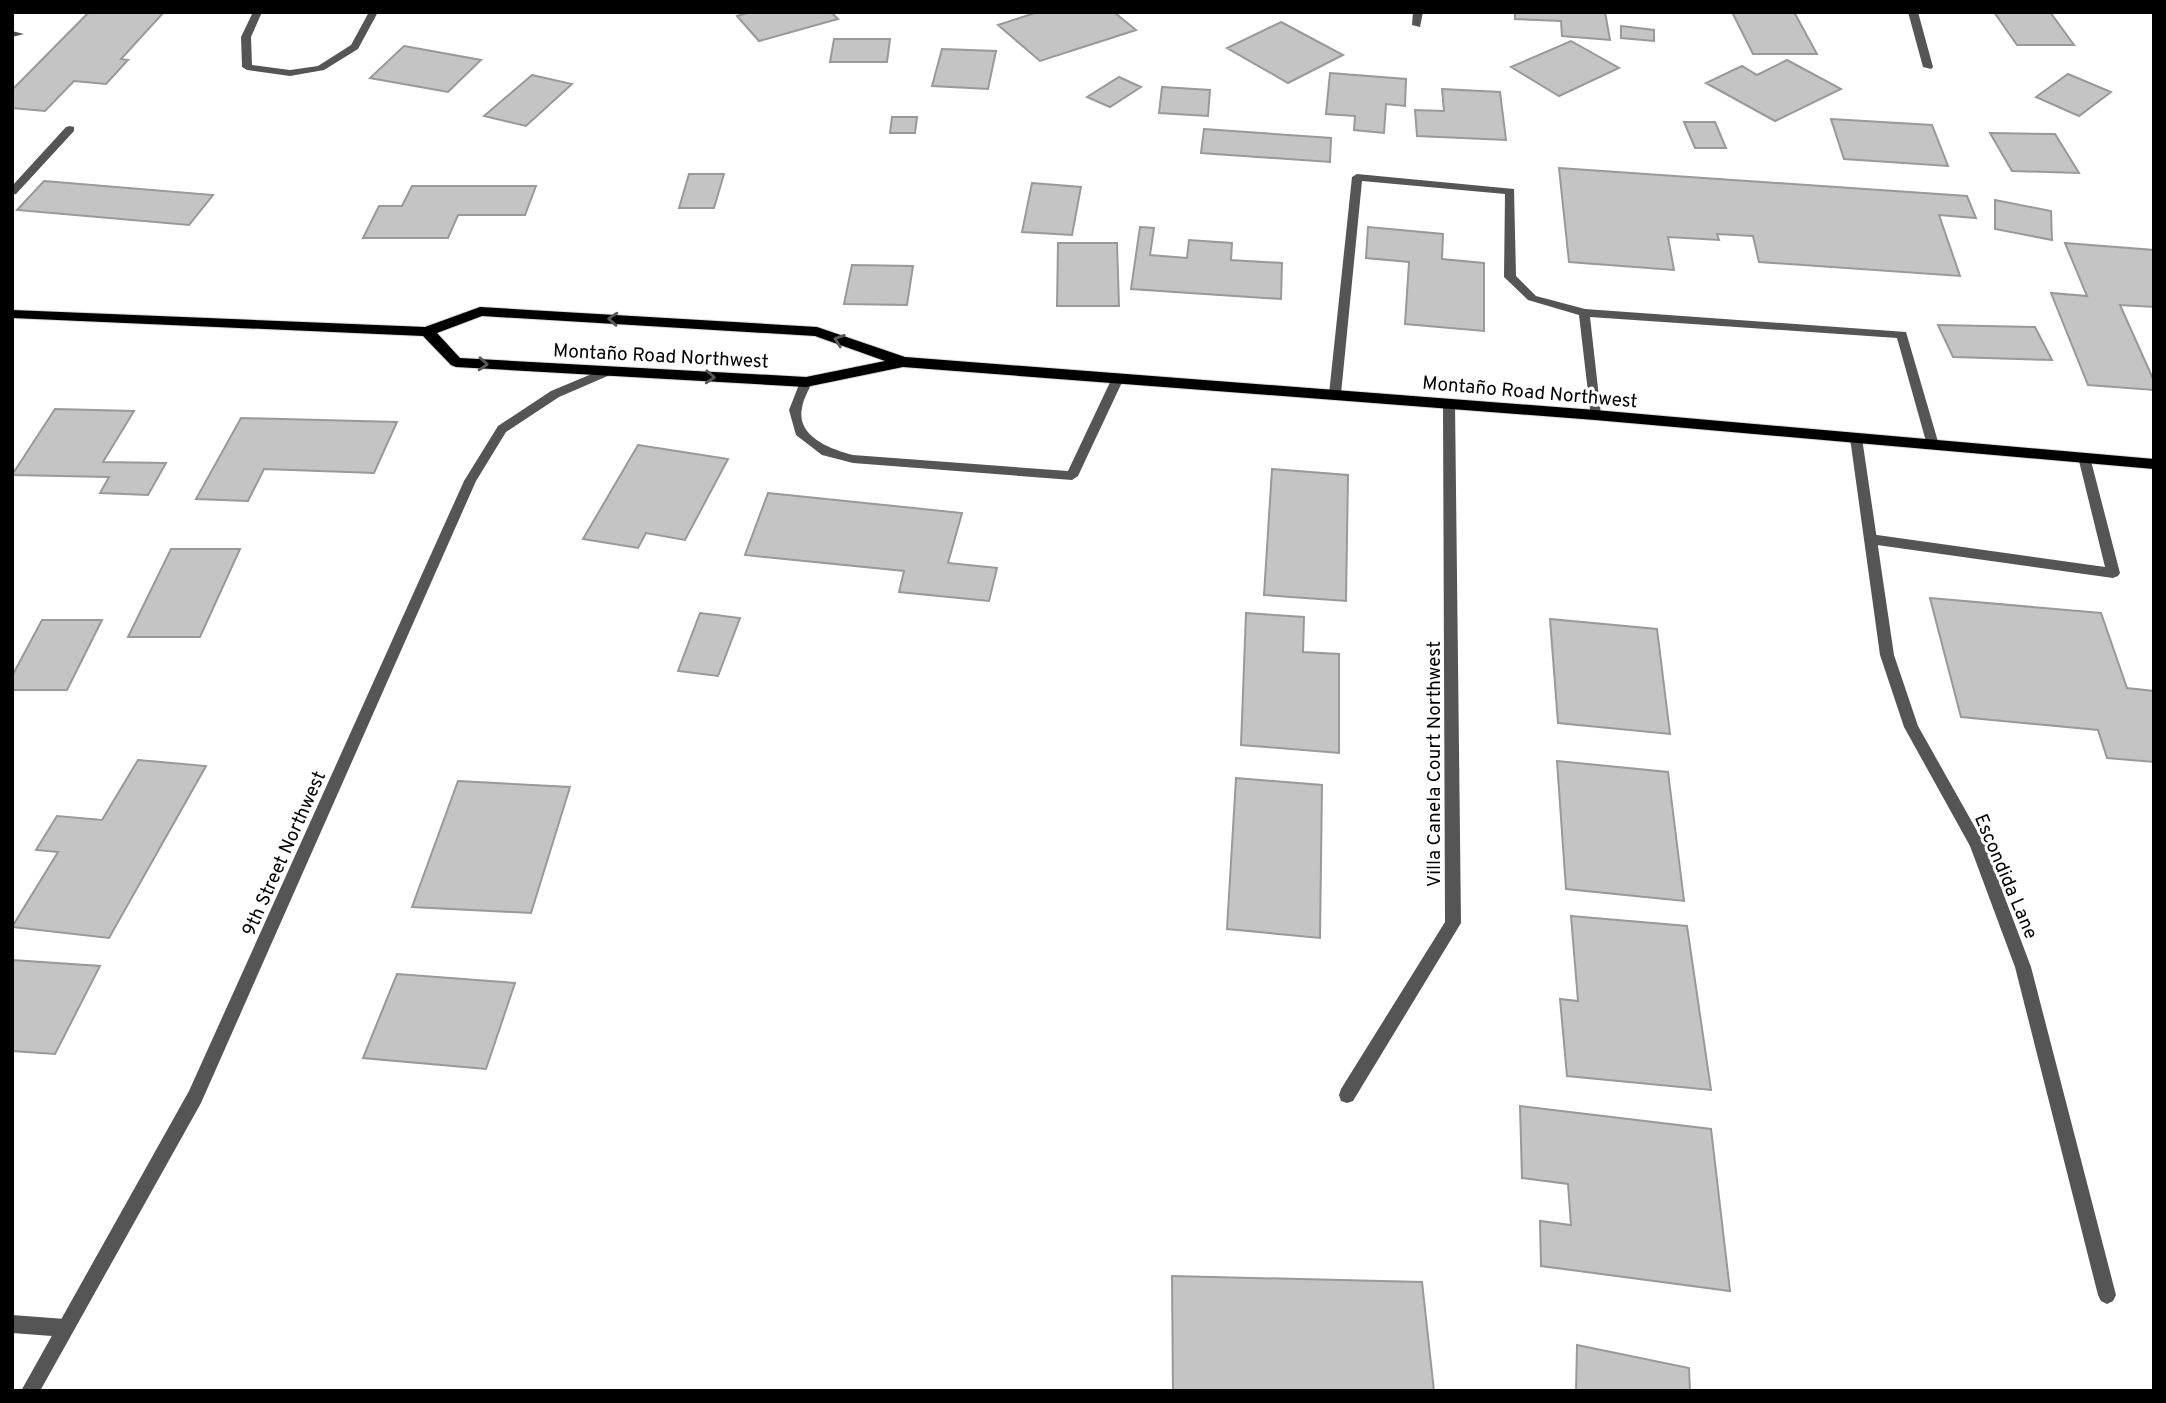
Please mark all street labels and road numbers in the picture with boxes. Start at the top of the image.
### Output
street label: Montaño Road Northwest [552,339,769,375]
street label: Montaño Road Northwest [1421,372,1638,414]
street label: Villa Canela Court Northwest [1423,641,1447,887]
street label: 9th Street Northwest [238,767,332,940]
street label: Escondida Lane [1968,811,2042,943]

